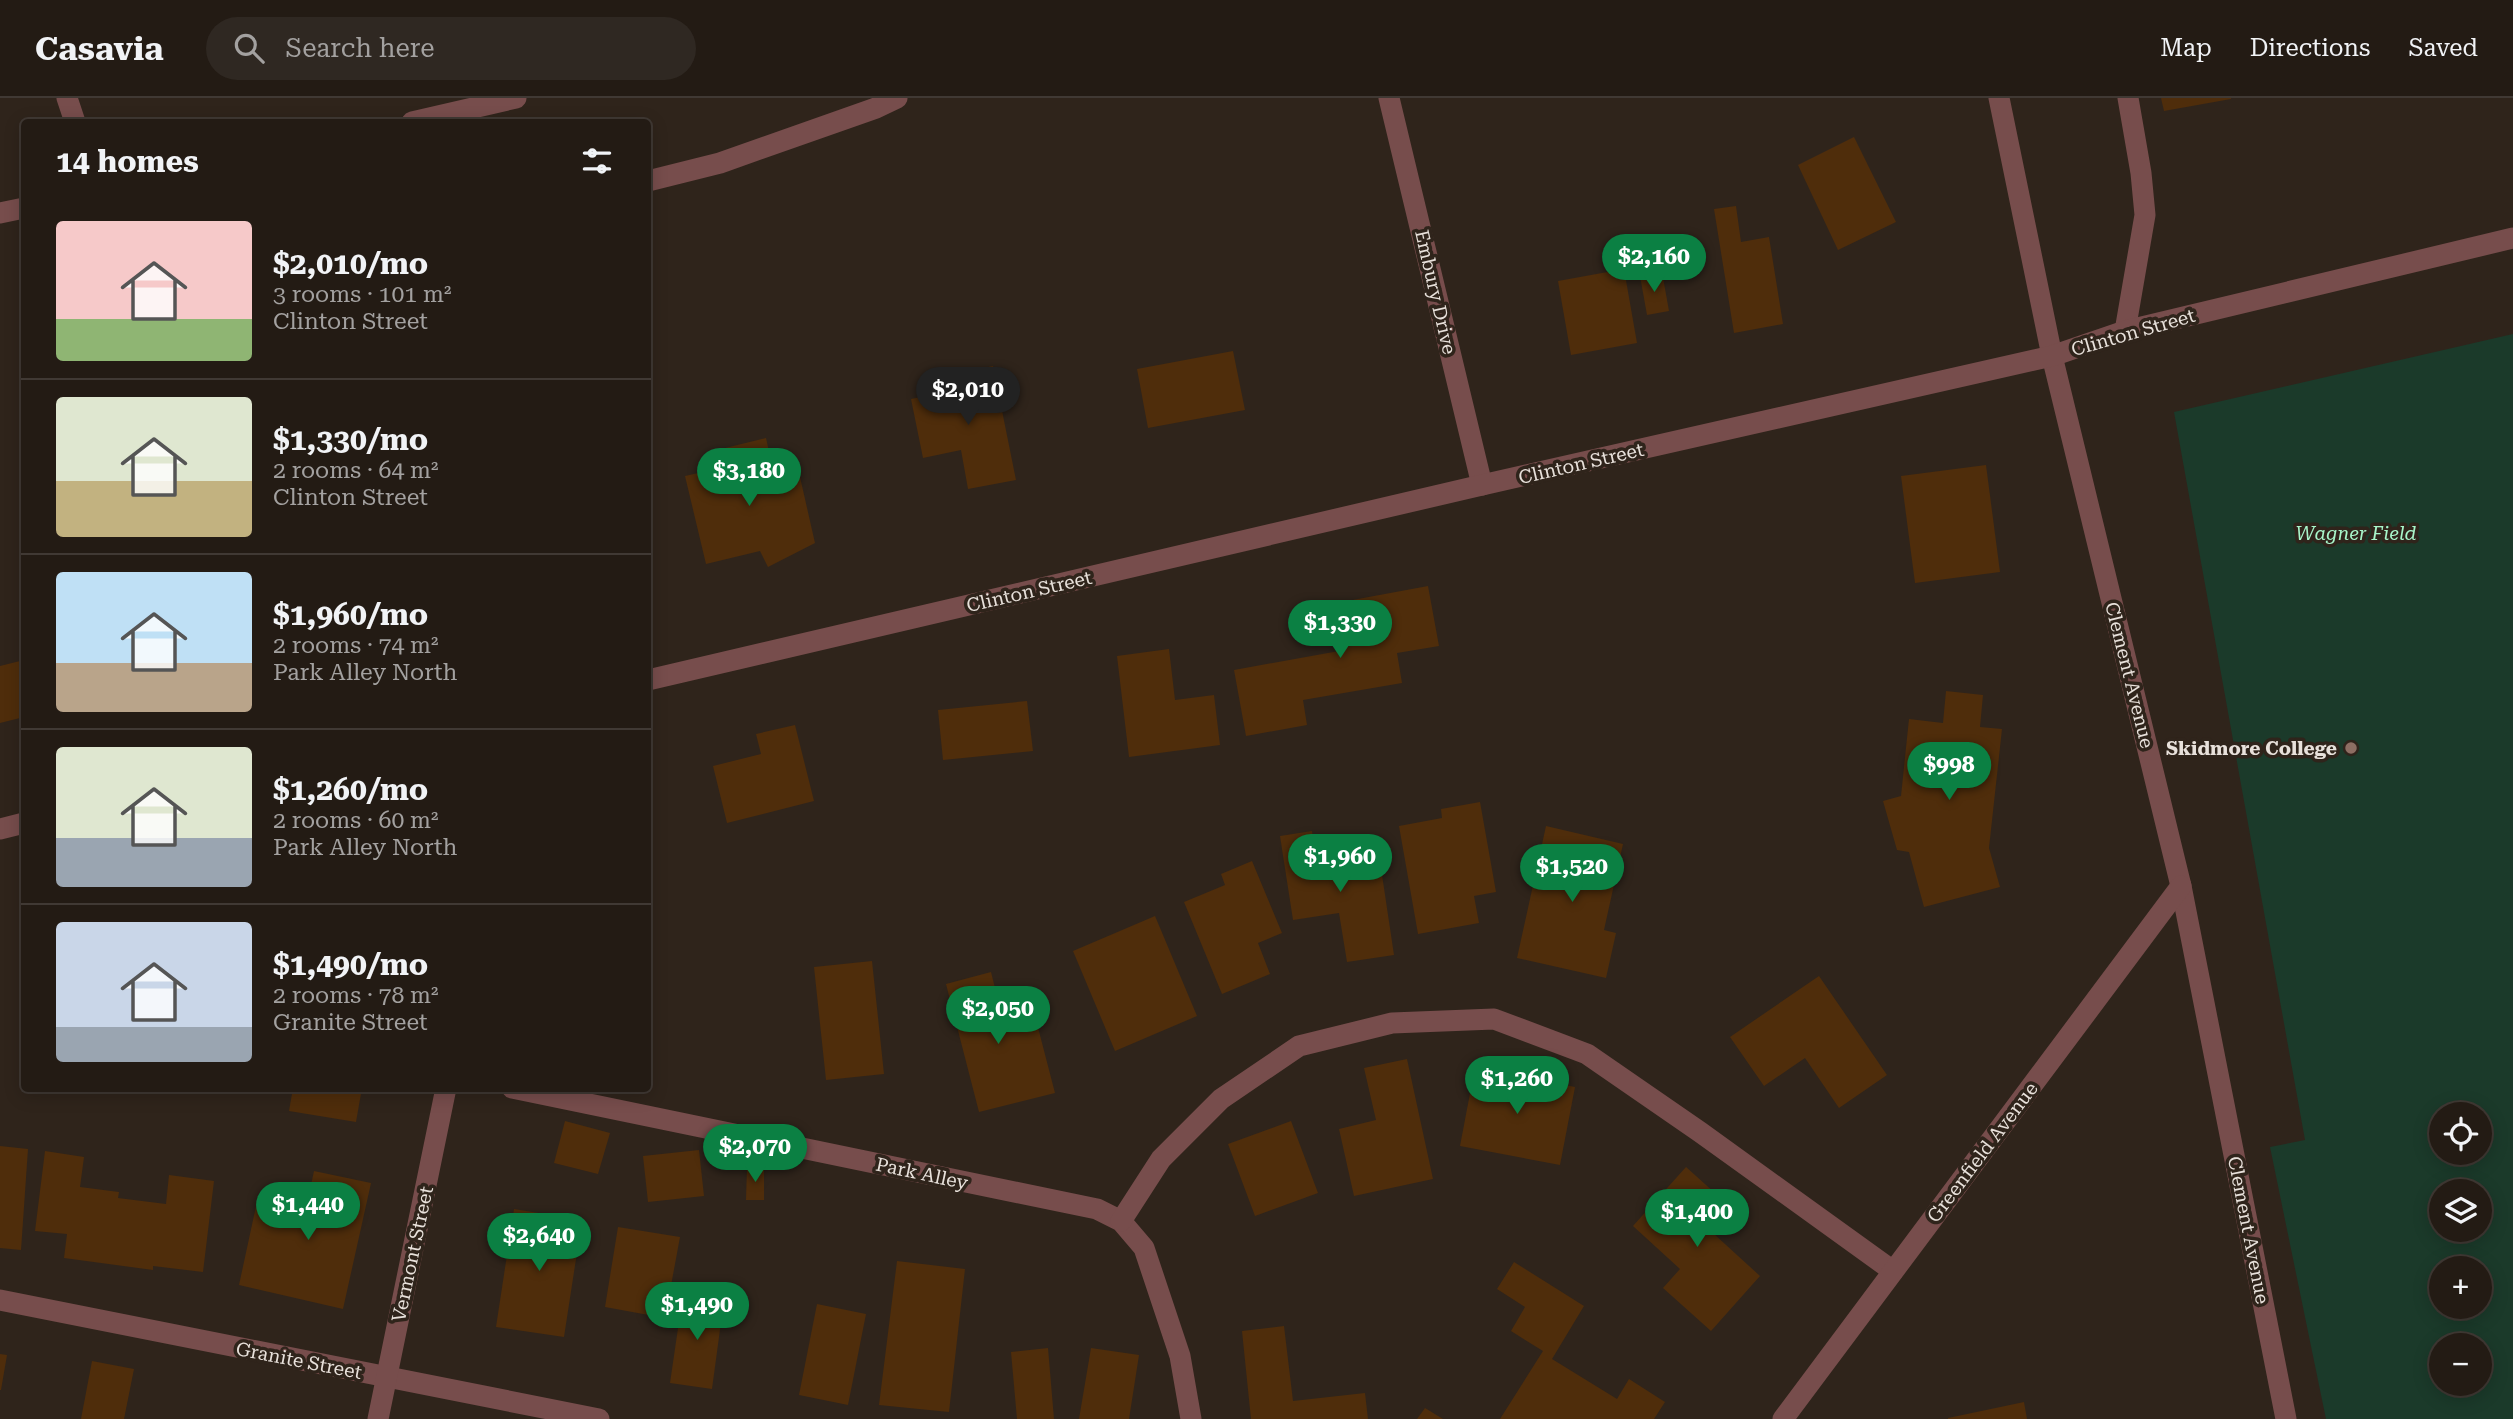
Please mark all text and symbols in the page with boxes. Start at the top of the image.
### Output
search box [206,17,696,80]
text: Casavia [35,29,164,68]
icon: search [230,29,268,67]
text: Search here [286,33,434,63]
text: Map [2160,34,2212,62]
text: Directions [2250,34,2370,62]
text: Saved [2408,34,2478,62]
icon: filters [578,142,616,180]
text: 14 homes [56,144,199,179]
street label: Embury Drive [1410,228,1461,357]
pin: $2,160 [1597,234,1711,294]
text: $2,160 [1618,243,1690,270]
text: $2,010/mo [273,246,428,281]
icon: home [112,249,196,333]
text: 3 rooms · 101 m² [273,281,451,308]
street label: Clinton Street [2068,304,2198,361]
text: Clinton Street [273,308,428,335]
pin: $2,010 [911,368,1025,427]
text: $2,010 [932,376,1004,403]
text: $1,330/mo [273,422,428,457]
icon: home [112,425,196,509]
street label: Clinton Street [1516,438,1646,489]
pin: $3,180 [692,448,806,508]
text: 2 rooms · 64 m² [273,457,439,484]
text: $3,180 [713,457,785,484]
text: Clinton Street [273,484,428,511]
park label: Wagner Field [2296,522,2417,545]
street label: Clinton Street [964,566,1094,617]
text: $1,960/mo [273,597,428,632]
icon: home [112,600,196,684]
street label: Clement Avenue [2100,600,2159,751]
pin: $1,330 [1283,601,1397,660]
text: $1,330 [1304,609,1376,636]
text: 2 rooms · 74 m² [273,632,439,659]
text: Park Alley North [273,659,457,686]
place label: Skidmore College [2166,737,2337,760]
marker: Skidmore College [2343,740,2359,756]
pin: $998 [1908,742,1990,802]
text: $998 [1923,751,1975,778]
text: $1,260/mo [273,772,428,807]
icon: home [112,775,196,859]
text: 2 rooms · 60 m² [273,807,439,834]
text: Park Alley North [273,834,457,861]
pin: $1,960 [1283,834,1397,894]
text: $1,960 [1304,843,1376,870]
pin: $1,520 [1515,844,1629,904]
text: $1,520 [1536,853,1608,880]
text: $1,490/mo [273,947,428,982]
icon: home [112,950,196,1034]
text: 2 rooms · 78 m² [273,982,439,1009]
pin: $2,050 [941,986,1055,1046]
text: $2,050 [962,995,1034,1022]
text: Granite Street [273,1009,428,1036]
pin: $1,260 [1460,1056,1574,1116]
text: $1,260 [1481,1065,1553,1092]
street label: Greenfield Avenue [1922,1078,2043,1227]
map controls [2429,1102,2492,1396]
button: locate [2429,1102,2492,1165]
pin: $2,070 [698,1124,812,1184]
text: $2,070 [719,1133,791,1160]
street label: Park Alley [874,1153,971,1195]
street label: Clement Avenue [2223,1154,2274,1306]
button: layers [2429,1179,2492,1242]
pin: $1,440 [251,1182,365,1242]
street label: Vermont Street [387,1184,438,1324]
pin: $1,400 [1640,1190,1754,1249]
text: $1,440 [272,1191,344,1218]
text: $1,400 [1661,1198,1733,1225]
pin: $2,640 [482,1214,596,1273]
text: $2,640 [503,1222,575,1249]
button: + [2429,1256,2492,1319]
pin: $1,490 [640,1282,754,1342]
text: $1,490 [661,1291,733,1318]
button: − [2429,1333,2492,1396]
street label: Granite Street [234,1337,364,1384]

